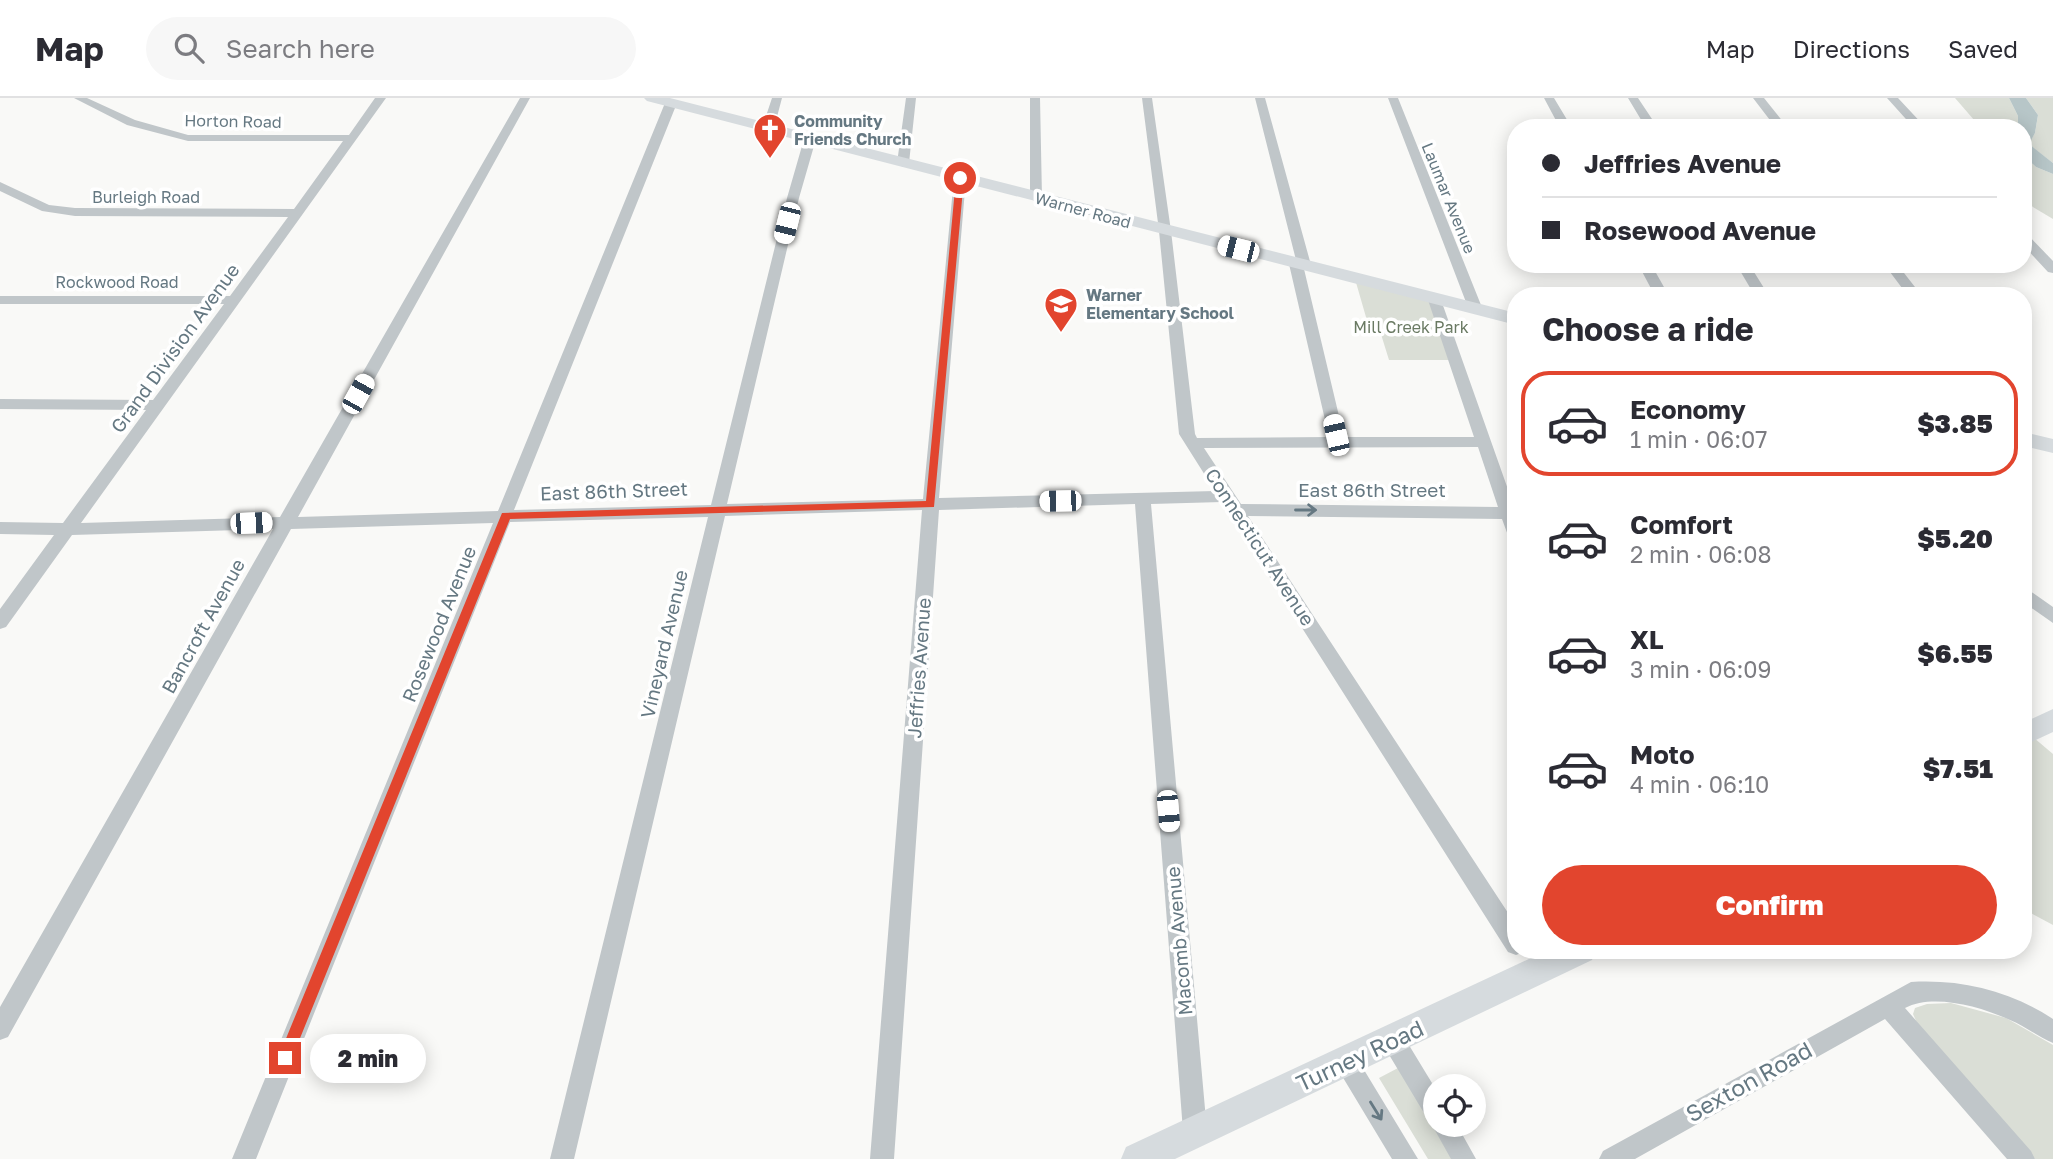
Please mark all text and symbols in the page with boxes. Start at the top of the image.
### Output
search box [146,17,636,80]
text: Map [35,29,104,68]
icon: search [170,29,208,67]
text: Search here [226,33,375,64]
text: Map [1706,34,1755,63]
text: Directions [1793,34,1910,63]
text: Saved [1948,34,2018,63]
street label: Horton Road [184,110,282,132]
church icon: Community Friends Church [751,111,789,160]
place label: Community Friends Church [794,111,912,149]
street label: Laumar Avenue [1418,140,1480,256]
text: Jeffries Avenue [1584,148,1781,179]
route start [944,162,976,194]
street label: Burleigh Road [92,187,200,207]
street label: Warner Road [1033,188,1133,232]
car [772,200,803,246]
text: Rosewood Avenue [1584,215,1816,246]
car [1216,234,1261,264]
street label: Grand Division Avenue [105,259,244,437]
street label: Rockwood Road [55,272,179,292]
school or university icon: Warner Elementary School [1042,285,1080,334]
place label: Warner Elementary School [1086,285,1235,323]
text: Choose a ride [1542,310,1754,348]
park label: Mill Creek Park [1353,317,1469,337]
car [339,371,378,417]
icon: car [1546,392,1609,455]
text: Economy [1630,394,1746,425]
text: $3.85 [1917,408,1993,439]
car [1322,412,1351,458]
text: 1 min · 06:07 [1630,425,1768,453]
street label: Connecticut Avenue [1201,464,1320,630]
street label: East 86th Street [540,476,688,505]
street label: East 86th Street [1298,478,1446,501]
car [1039,490,1082,512]
one-way arrow [1294,503,1317,517]
icon: car [1546,507,1609,570]
text: Comfort [1630,509,1733,540]
car [230,512,273,534]
text: $5.20 [1917,523,1993,554]
text: 2 min · 06:08 [1630,540,1772,568]
street label: Rosewood Avenue [397,542,480,705]
street label: Bancroft Avenue [156,554,249,697]
street label: Vineyard Avenue [635,567,692,720]
street label: Jeffries Avenue [902,597,935,739]
icon: car [1546,622,1609,685]
text: XL [1630,624,1664,655]
text: $6.55 [1917,638,1993,669]
text: 3 min · 06:09 [1630,655,1772,683]
icon: car [1546,737,1609,800]
text: Moto [1630,739,1695,770]
text: $7.51 [1923,753,1993,784]
text: 4 min · 06:10 [1630,770,1769,798]
car [1156,789,1181,833]
button: Confirm [1542,865,1997,945]
street label: Macomb Avenue [1161,866,1196,1016]
street label: Turney Road [1292,1013,1428,1097]
callout: 2 min [310,1034,425,1082]
street label: Sexton Road [1681,1035,1817,1127]
route end [269,1042,301,1074]
text: 2 min [338,1044,398,1072]
map controls [1423,1074,1486,1137]
button: locate [1423,1074,1486,1137]
one-way arrow [1370,1100,1384,1120]

